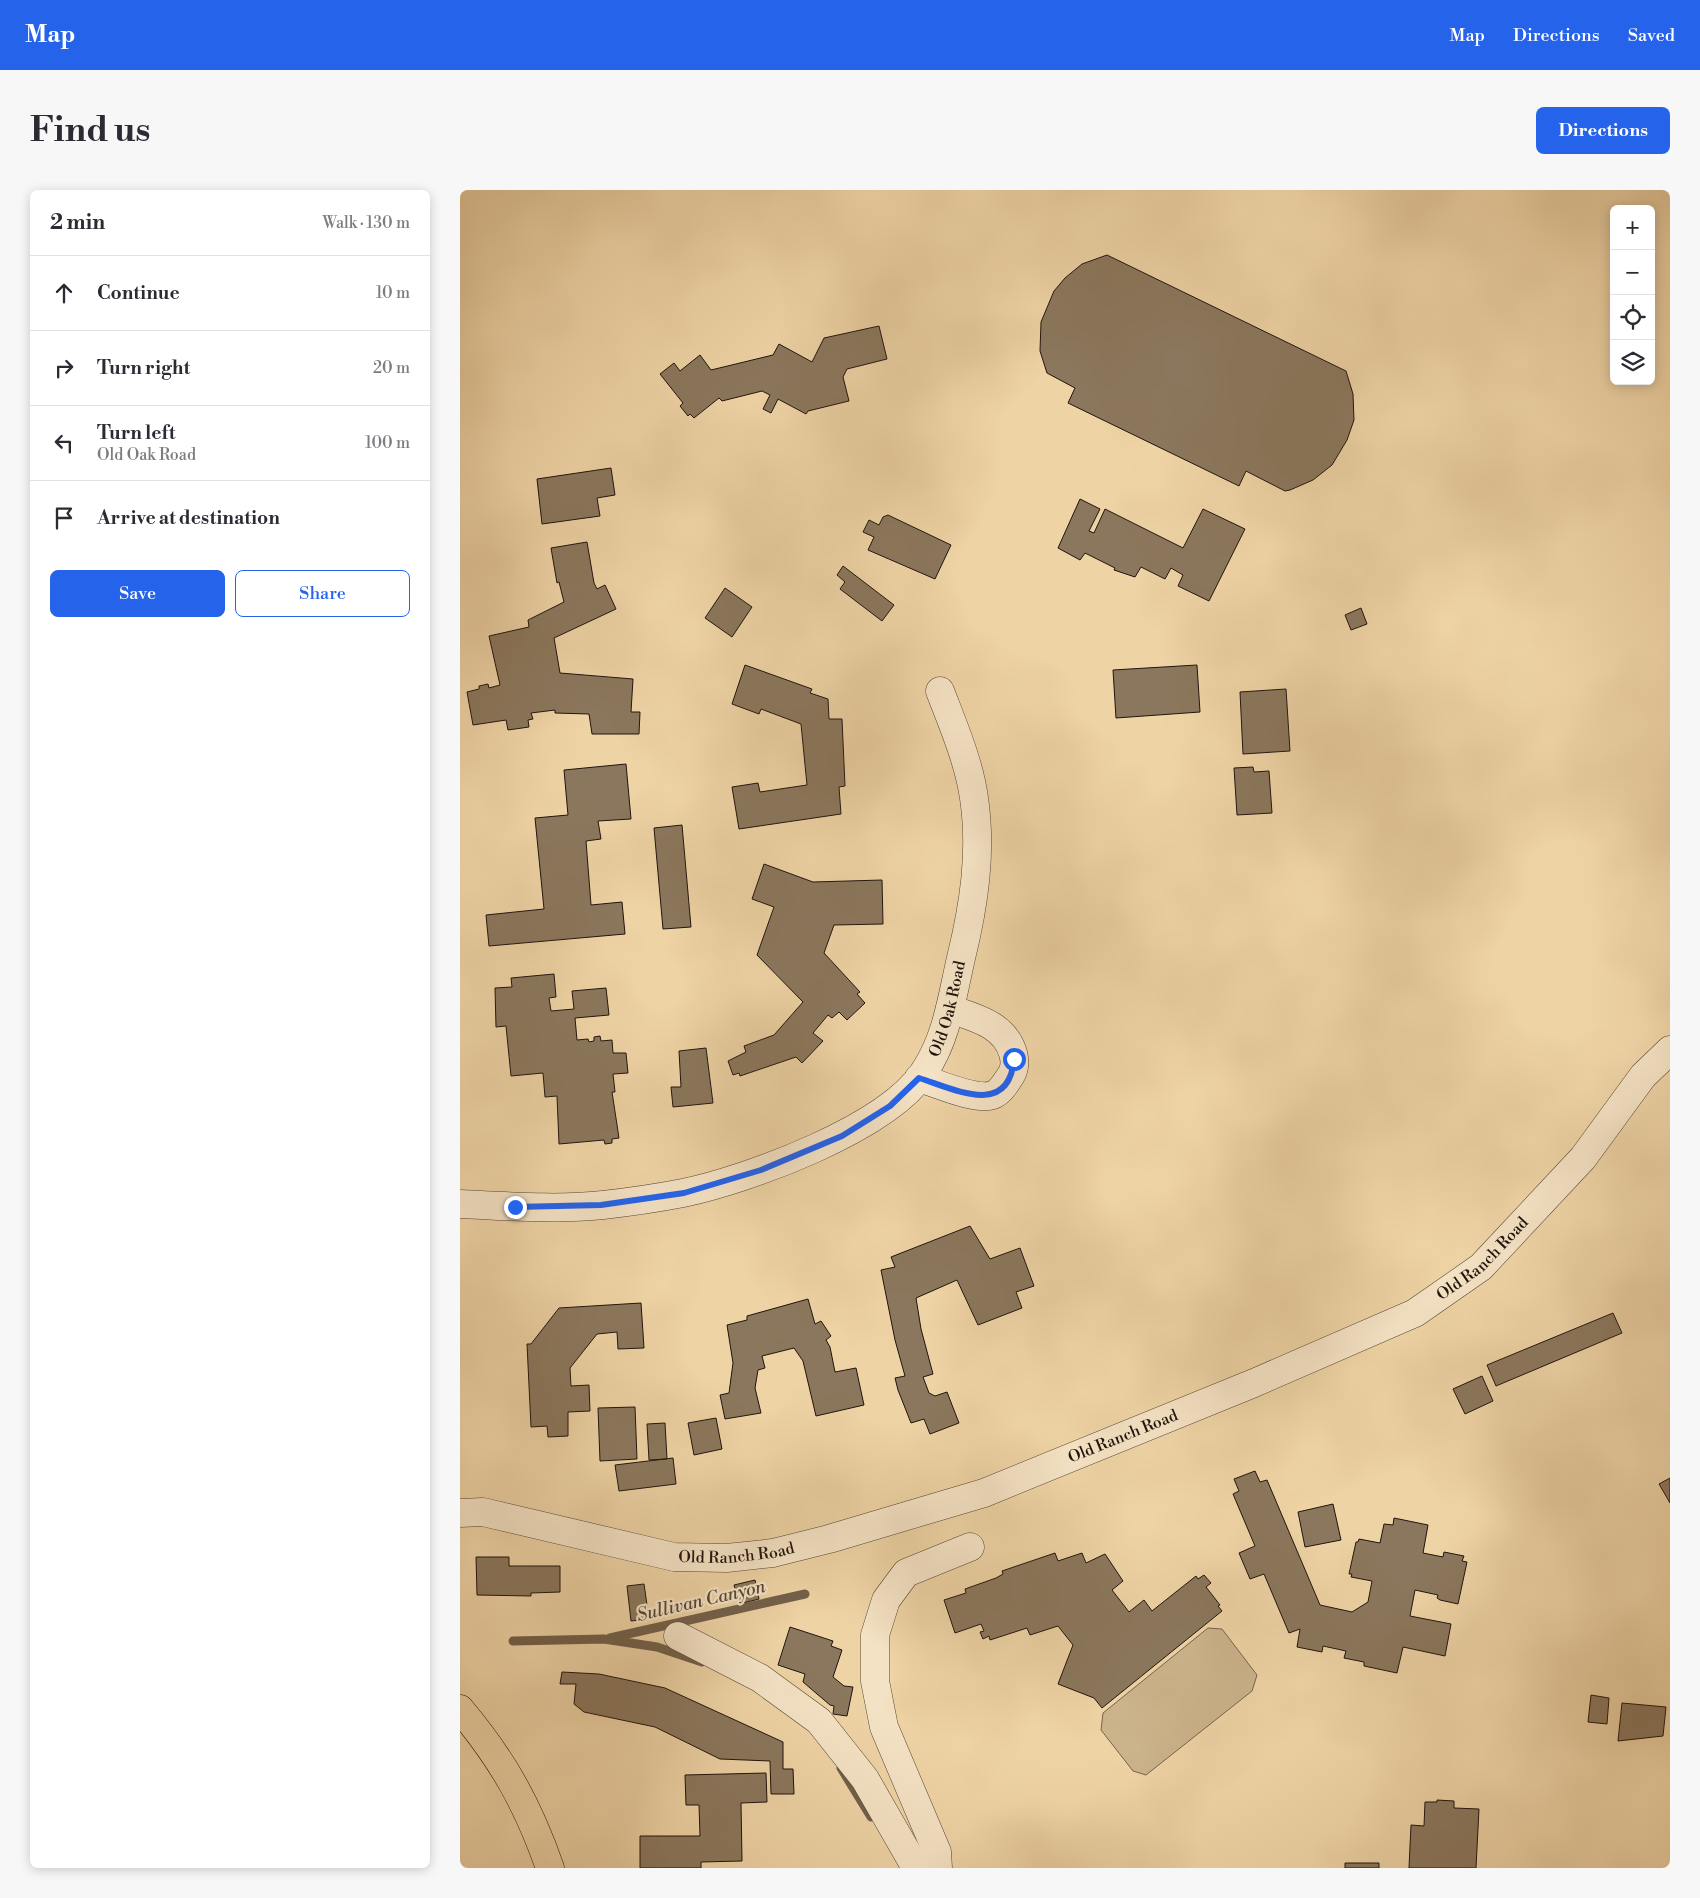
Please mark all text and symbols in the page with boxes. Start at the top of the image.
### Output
text: Map [25,20,75,50]
text: Map [1449,24,1485,47]
text: Directions [1513,24,1600,47]
text: Saved [1628,24,1675,47]
button: Directions [1536,107,1670,154]
text: Find us [30,109,150,152]
map controls [1610,205,1655,385]
button: + [1610,205,1655,250]
text: 2 min [50,210,105,236]
text: Walk · 130 m [322,213,410,233]
button: − [1610,250,1655,295]
icon: ahead [50,279,78,307]
text: Continue [97,281,180,305]
text: 10 m [376,283,410,303]
button: locate [1610,295,1655,340]
button: layers [1610,340,1655,385]
icon: right [50,354,78,382]
text: Turn right [97,356,190,380]
text: 20 m [373,358,410,378]
text: Turn left [97,421,176,445]
icon: left [50,429,78,457]
text: 100 m [365,433,410,453]
text: Old Oak Road [97,445,196,465]
icon: arrive [50,504,78,532]
text: Arrive at destination [97,506,280,530]
button: Save [50,570,225,617]
button: Share [235,570,410,617]
street label: Old Oak Road [924,959,970,1060]
route start [1003,1048,1026,1071]
route end [504,1196,527,1219]
street label: Old Ranch Road [1433,1213,1533,1305]
street label: Old Ranch Road [1065,1405,1181,1468]
street label: Old Ranch Road [678,1538,797,1568]
water label: Sullivan Canyon [634,1575,768,1627]

